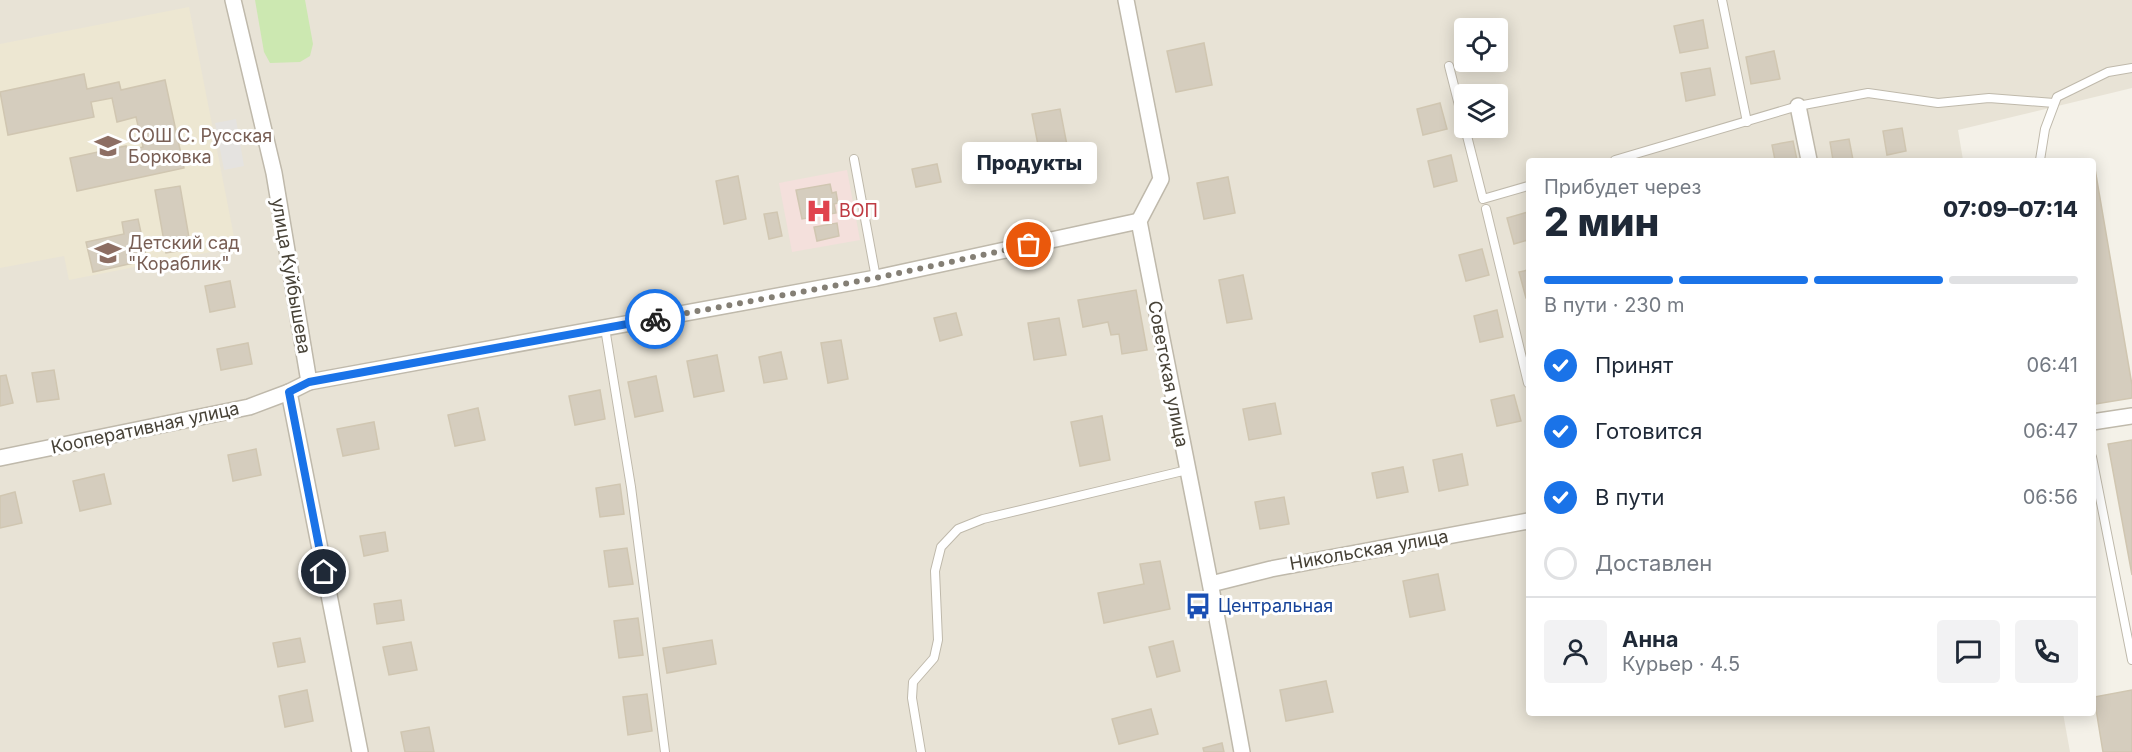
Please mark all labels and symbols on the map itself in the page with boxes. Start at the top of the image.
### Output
place label: СОШ С. Русская Борковка [128,125,272,167]
school or university icon: СОШ С. Русская Борковка [93,131,123,161]
callout: Продукты [962,143,1096,185]
street label: улица Куйбышева [267,196,316,355]
hospital icon: ВОП [804,196,834,226]
place label: ВОП [839,200,878,221]
pin [1003,219,1054,270]
place label: Детский сад "Кораблик" [128,232,240,274]
school or university icon: Детский сад "Кораблик" [93,238,123,268]
courier [625,289,685,349]
street label: Советская улица [1144,299,1193,449]
street label: Кооперативная улица [49,397,241,458]
street label: Никольская улица [1288,525,1450,574]
pin [298,546,349,597]
bus stop icon: Центральная [1183,591,1213,621]
place label: Центральная [1218,595,1333,616]

